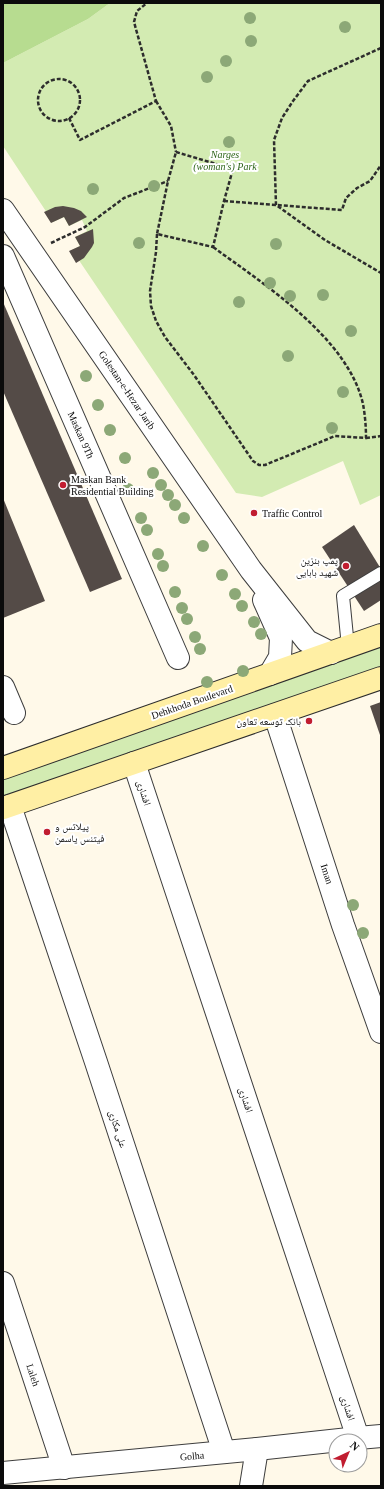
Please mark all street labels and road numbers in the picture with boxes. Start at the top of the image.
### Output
street label: Golestan-e-Hezar Jarib [97,349,157,431]
street label: Maskan 9Th [66,410,96,460]
street label: Dehkhoda Boulevard [150,683,234,721]
street label: افشاری [134,779,153,807]
street label: Iman [319,863,335,885]
street label: افشاری [236,1086,255,1114]
street label: علی مکاری [106,1109,129,1149]
street label: Laleh [24,1362,42,1388]
street label: افشاری [338,1394,357,1422]
street label: Golha [179,1449,205,1463]

